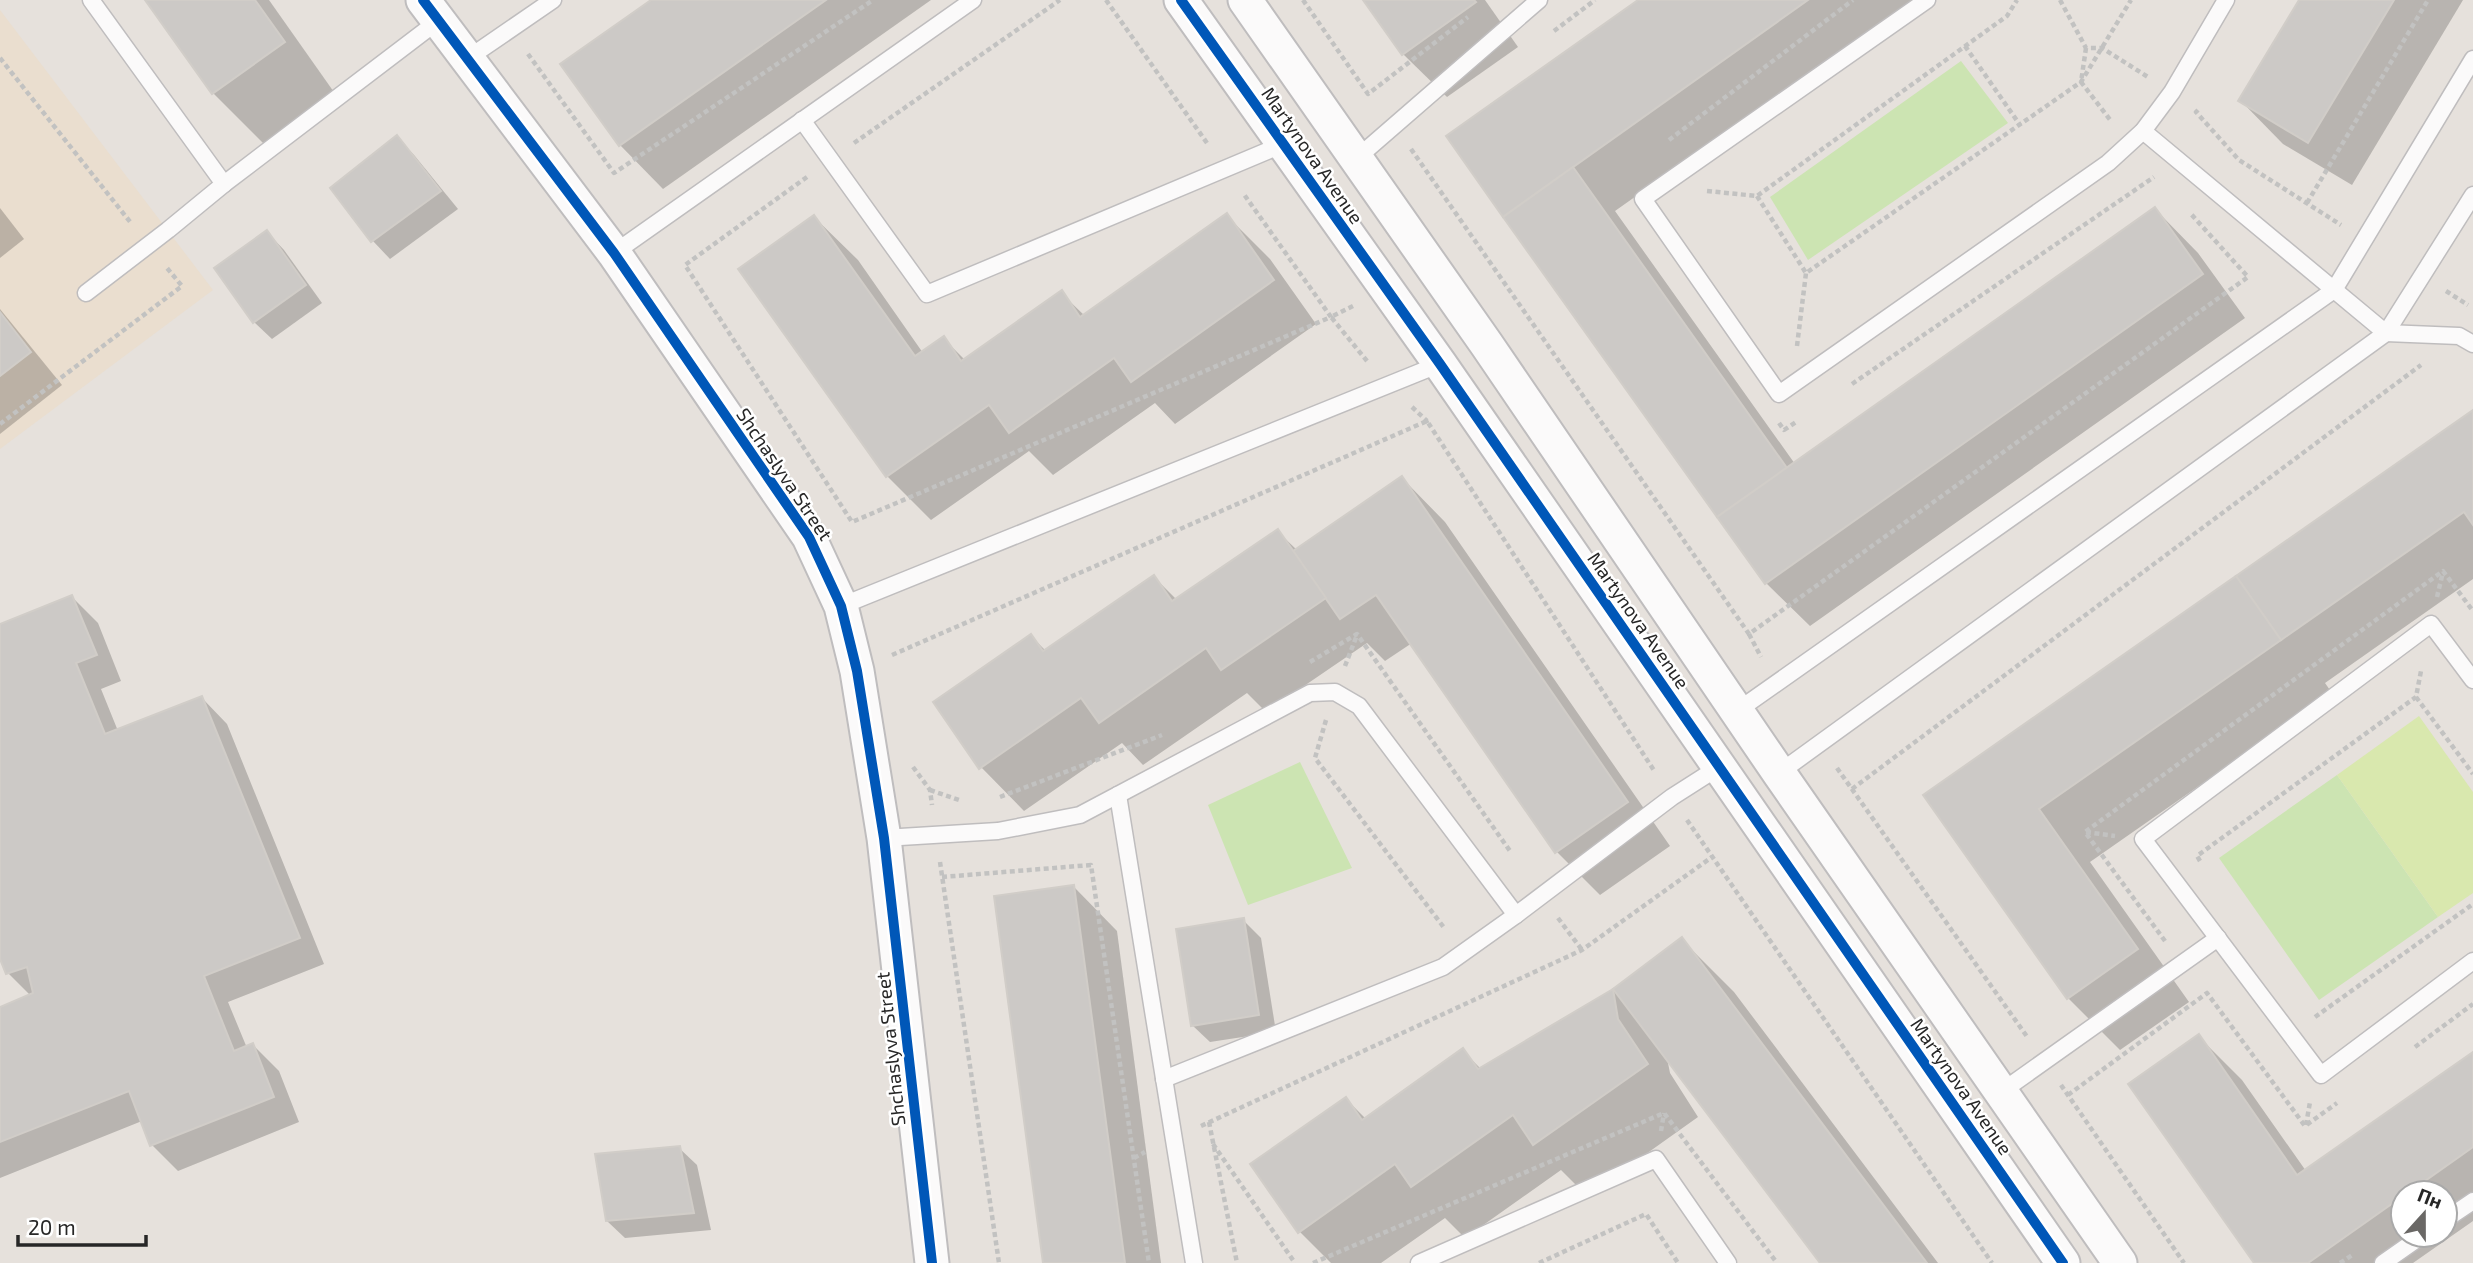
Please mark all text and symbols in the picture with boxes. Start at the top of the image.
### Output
street label: Martynova Avenue [1257,82,1369,228]
street label: Shchaslyva Street [732,403,838,545]
street label: Martynova Avenue [1583,547,1695,693]
street label: Shchaslyva Street [870,971,910,1127]
street label: Martynova Avenue [1906,1013,2018,1159]
north arrow [2389,1179,2459,1249]
text: Пн [2415,1183,2446,1213]
scale bar [18,1204,145,1248]
text: 20 m [28,1214,76,1239]

